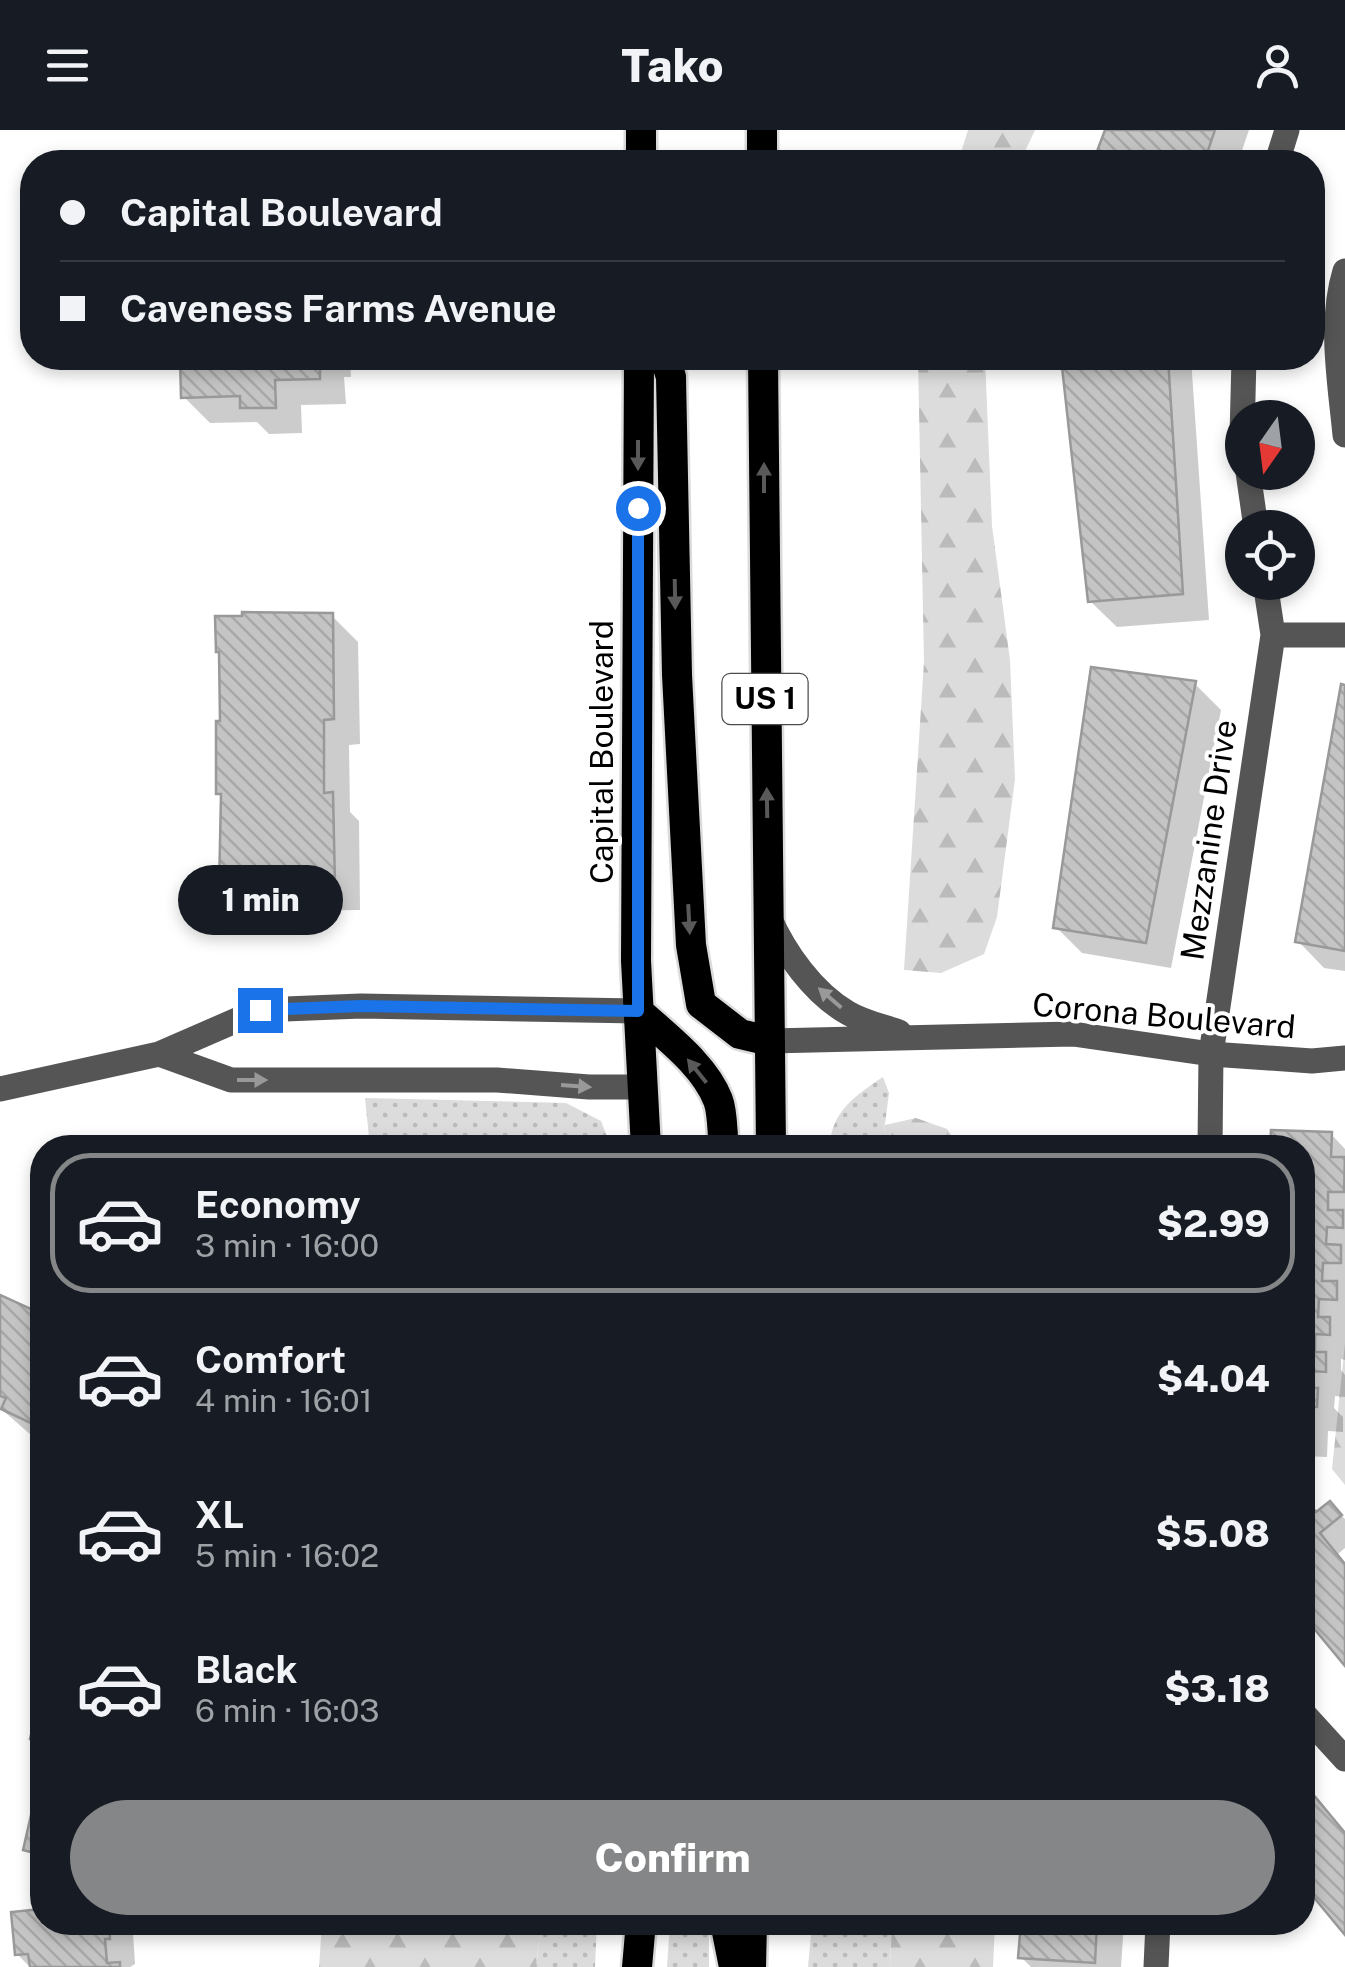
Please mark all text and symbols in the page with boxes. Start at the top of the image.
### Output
icon: menu [40,38,95,93]
icon: person [1250,38,1305,93]
text: Tako [621,39,724,92]
text: Capital Boulevard [120,190,443,235]
text: Caveness Farms Avenue [120,286,557,331]
north arrow [1225,400,1315,490]
map controls [1225,400,1315,600]
one-way arrow [630,439,646,471]
one-way arrow [756,462,772,494]
route start [616,486,661,531]
button: locate [1225,510,1315,600]
one-way arrow [668,579,684,611]
street label: Capital Boulevard [583,620,620,884]
road number: US 1 [722,674,808,724]
street label: Mezzanine Drive [1173,717,1244,962]
one-way arrow [758,787,774,819]
callout: 1 min [178,865,342,935]
text: 1 min [221,881,300,918]
one-way arrow [681,903,697,935]
street label: Corona Boulevard [1031,986,1297,1045]
route end [238,988,283,1033]
one-way arrow [818,988,843,1010]
one-way arrow [687,1058,708,1083]
one-way arrow [236,1072,268,1088]
one-way arrow [561,1078,593,1094]
icon: car [75,1178,165,1268]
text: Economy [195,1182,361,1227]
text: $2.99 [1157,1201,1270,1246]
text: 3 min · 16:00 [195,1227,379,1264]
icon: car [75,1333,165,1423]
text: Comfort [195,1337,346,1382]
text: $4.04 [1157,1356,1270,1401]
text: 4 min · 16:01 [195,1382,373,1419]
icon: car [75,1488,165,1578]
text: XL [195,1492,244,1537]
text: $5.08 [1156,1511,1270,1556]
text: 5 min · 16:02 [195,1537,379,1574]
icon: car [75,1643,165,1733]
text: Black [195,1647,298,1692]
text: $3.18 [1164,1666,1270,1711]
text: 6 min · 16:03 [195,1692,379,1729]
button: Confirm [70,1800,1275,1915]

